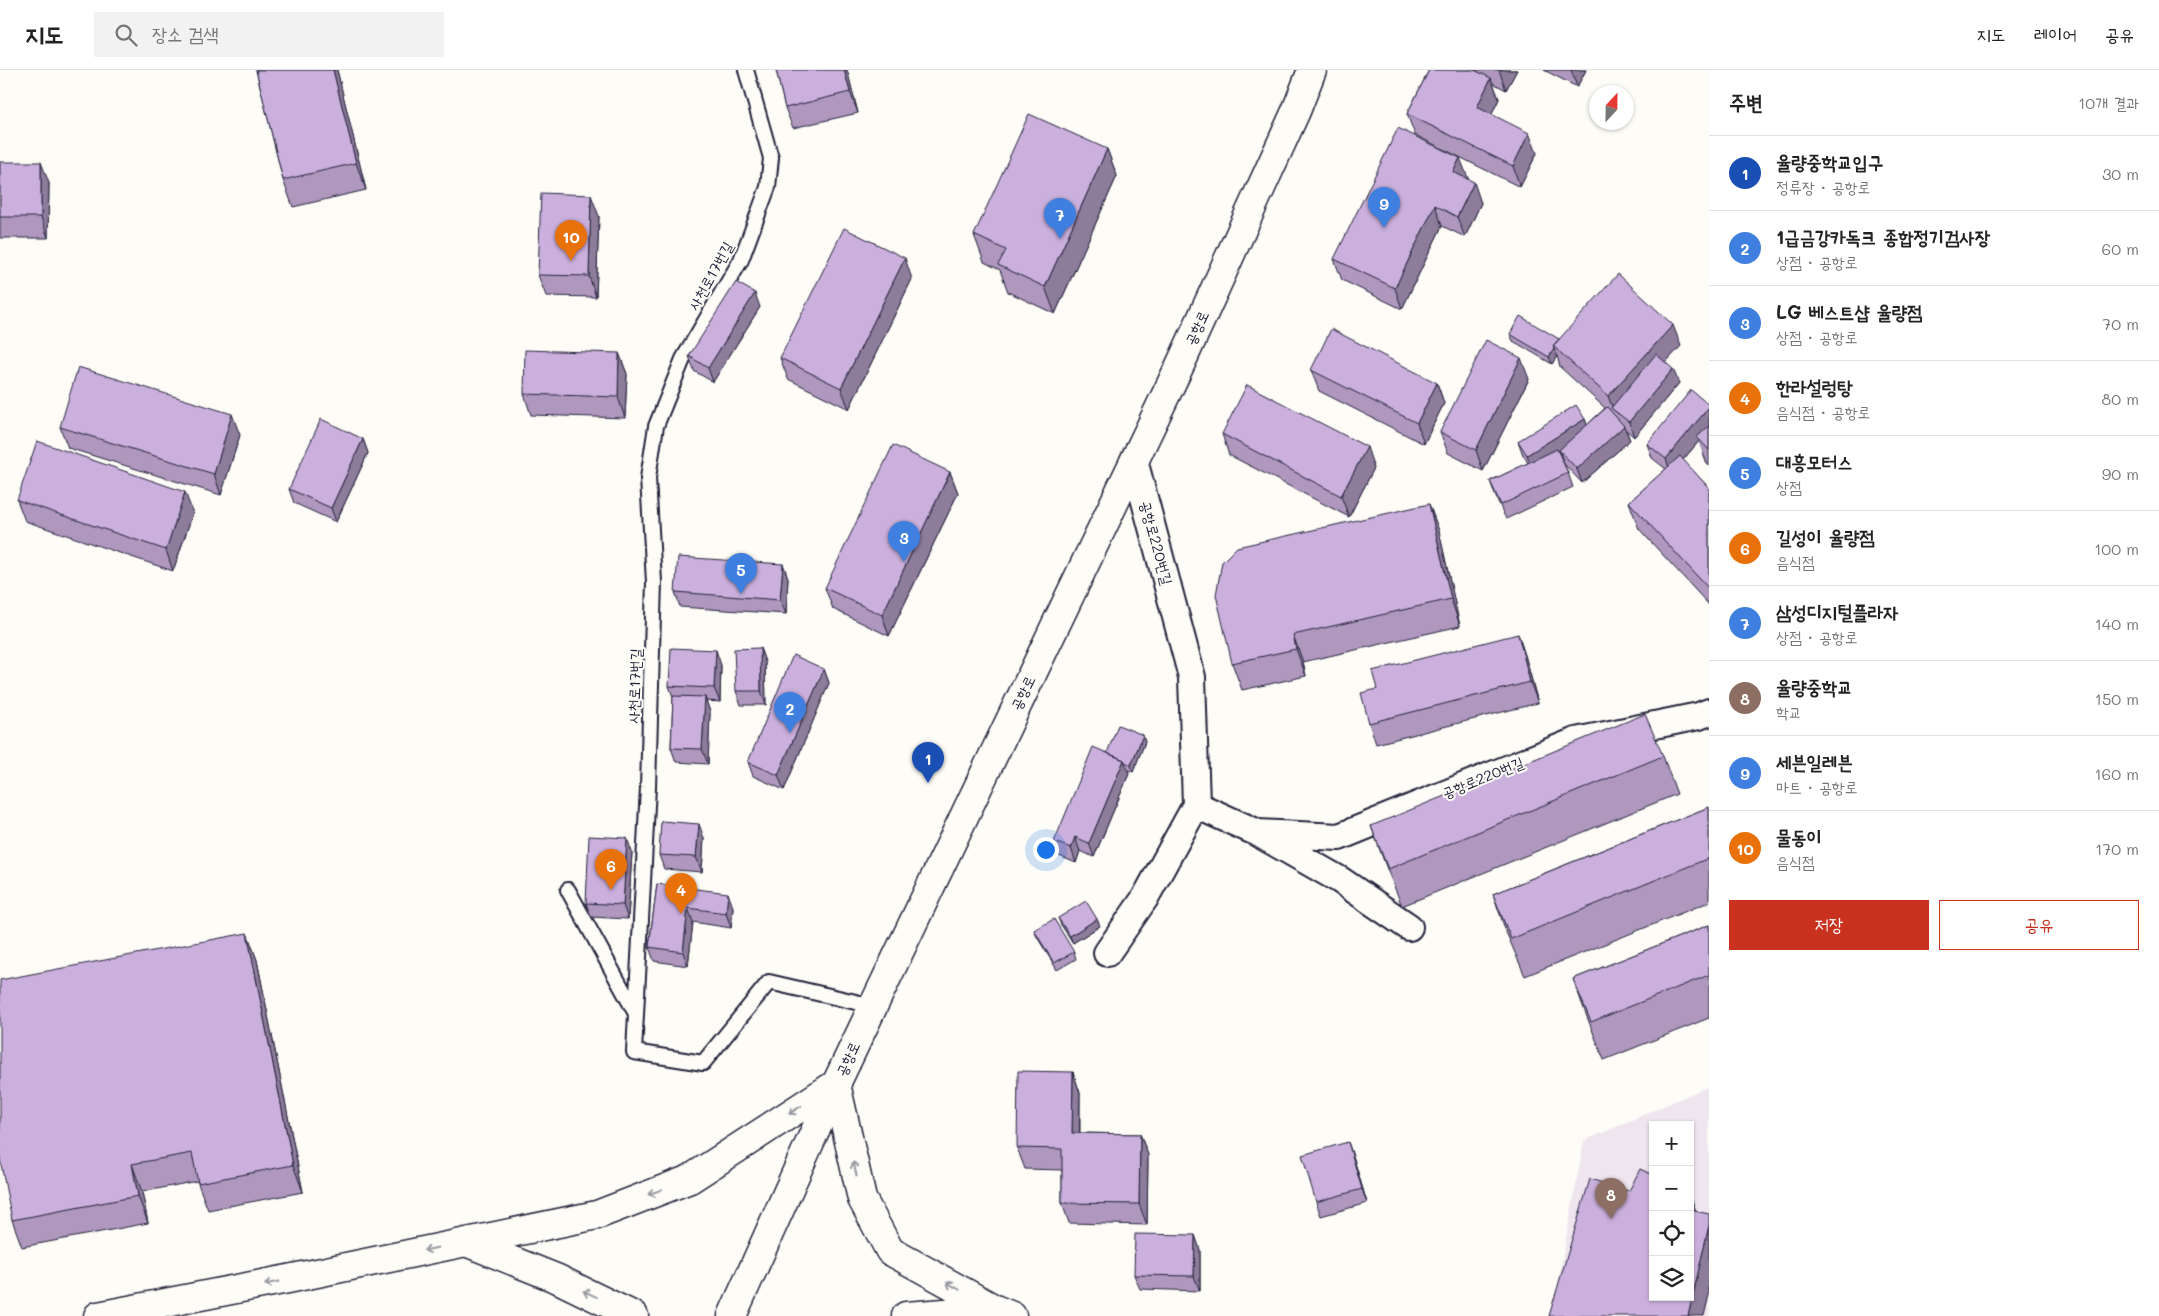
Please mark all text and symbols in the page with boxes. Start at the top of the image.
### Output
search box [94,12,444,57]
text: 지도 [25,18,64,49]
icon: search [112,21,140,49]
text: 장소 검색 [152,21,219,46]
text: 지도 [1977,22,2006,46]
text: 레이어 [2034,22,2077,46]
text: 공유 [2105,22,2134,46]
north arrow [1589,85,1634,130]
text: 주변 [1729,88,1763,115]
text: 10개 결과 [2078,92,2139,113]
text: 율량중학교입구 [1776,149,1883,174]
text: 1 [1741,163,1749,184]
text: 30 m [2102,163,2139,184]
text: 정류장 · 공항로 [1776,176,1870,197]
pin: 9 [1368,187,1400,228]
pin: 7 [1044,198,1076,239]
pin: 10 [555,220,587,261]
text: 1급금강카독크 종합정기검사장 [1776,224,1990,249]
street label: 사천로17번길 [683,238,737,313]
text: 2 [1741,238,1749,259]
text: 60 m [2102,238,2139,259]
text: 상점 · 공항로 [1776,251,1858,272]
text: LG 베스트샵 율량점 [1776,299,1922,324]
street label: 공항로 [1179,307,1213,348]
text: 3 [1740,313,1750,334]
text: 70 m [2102,313,2139,334]
text: 상점 · 공항로 [1776,326,1858,347]
text: 한라설렁탕 [1776,374,1852,399]
text: 4 [1740,388,1750,409]
text: 80 m [2102,388,2139,409]
text: 음식점 · 공항로 [1776,401,1870,422]
text: 대흥모터스 [1776,449,1852,474]
text: 5 [1740,463,1750,484]
text: 90 m [2102,463,2139,484]
text: 상점 [1776,476,1802,497]
street label: 공항로220번길 [1136,498,1178,587]
pin: 3 [888,521,920,562]
text: 길성이 율량점 [1776,524,1875,549]
text: 6 [1740,538,1750,559]
text: 100 m [2094,538,2139,559]
text: 음식점 [1776,551,1815,572]
pin: 5 [725,553,757,594]
text: 삼성디지털플라자 [1776,599,1898,624]
text: 7 [1741,613,1749,634]
text: 140 m [2095,613,2139,634]
text: 상점 · 공항로 [1776,626,1858,647]
street label: 사천로17번길 [623,648,645,724]
street label: 공항로 [1005,672,1039,713]
text: 율량중학교 [1776,674,1852,699]
text: 8 [1740,688,1750,709]
text: 150 m [2095,688,2139,709]
pin: 2 [774,692,806,733]
text: 학교 [1776,701,1802,722]
pin: 1 [912,742,944,783]
text: 세븐일레븐 [1776,749,1852,774]
street label: 공항로220번길 [1439,752,1526,803]
text: 9 [1740,763,1750,784]
text: 160 m [2094,763,2139,784]
text: 마트 · 공항로 [1776,776,1858,797]
text: 물동이 [1776,824,1822,849]
your location [1033,837,1059,863]
text: 10 [1736,838,1754,859]
text: 170 m [2095,838,2139,859]
pin: 6 [595,849,627,890]
text: 음식점 [1776,851,1815,872]
pin: 4 [665,873,697,914]
button: 저장 [1729,900,1929,950]
button: 공유 [1939,900,2139,950]
street label: 공항로 [830,1038,864,1079]
one-way arrow [788,1105,802,1115]
map controls [1649,1121,1694,1301]
button: + [1649,1121,1694,1166]
one-way arrow [850,1161,859,1177]
button: − [1649,1166,1694,1211]
pin: 8 [1595,1178,1627,1219]
one-way arrow [648,1188,664,1197]
button: locate [1649,1211,1694,1256]
one-way arrow [423,1245,439,1255]
button: layers [1649,1256,1694,1301]
one-way arrow [264,1278,280,1288]
one-way arrow [946,1281,961,1291]
one-way arrow [583,1289,598,1299]

